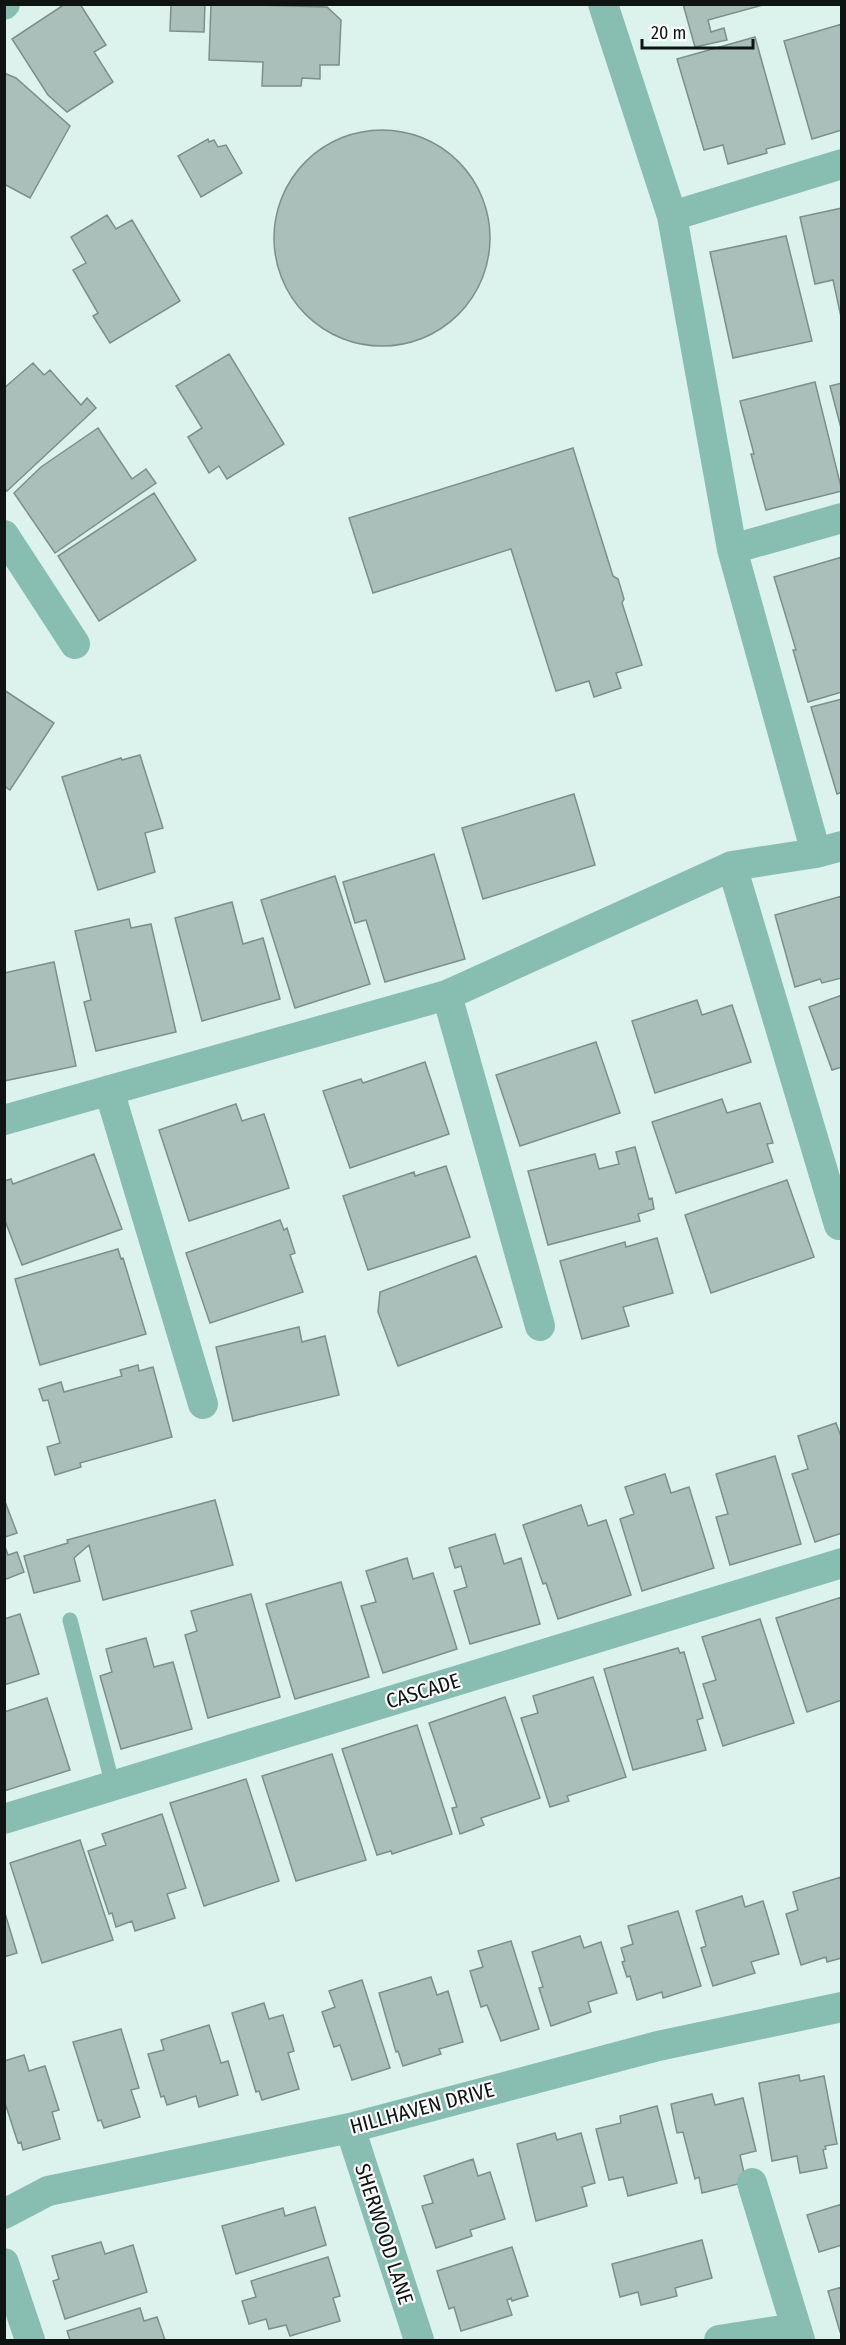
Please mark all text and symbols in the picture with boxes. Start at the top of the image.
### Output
scale bar [642,12,753,50]
text: 20 m [651,22,686,44]
street label: CASCADE [383,1667,463,1715]
street label: HILLHAVEN DRIVE [347,2076,497,2140]
street label: SHERWOOD LANE [349,2160,419,2308]

